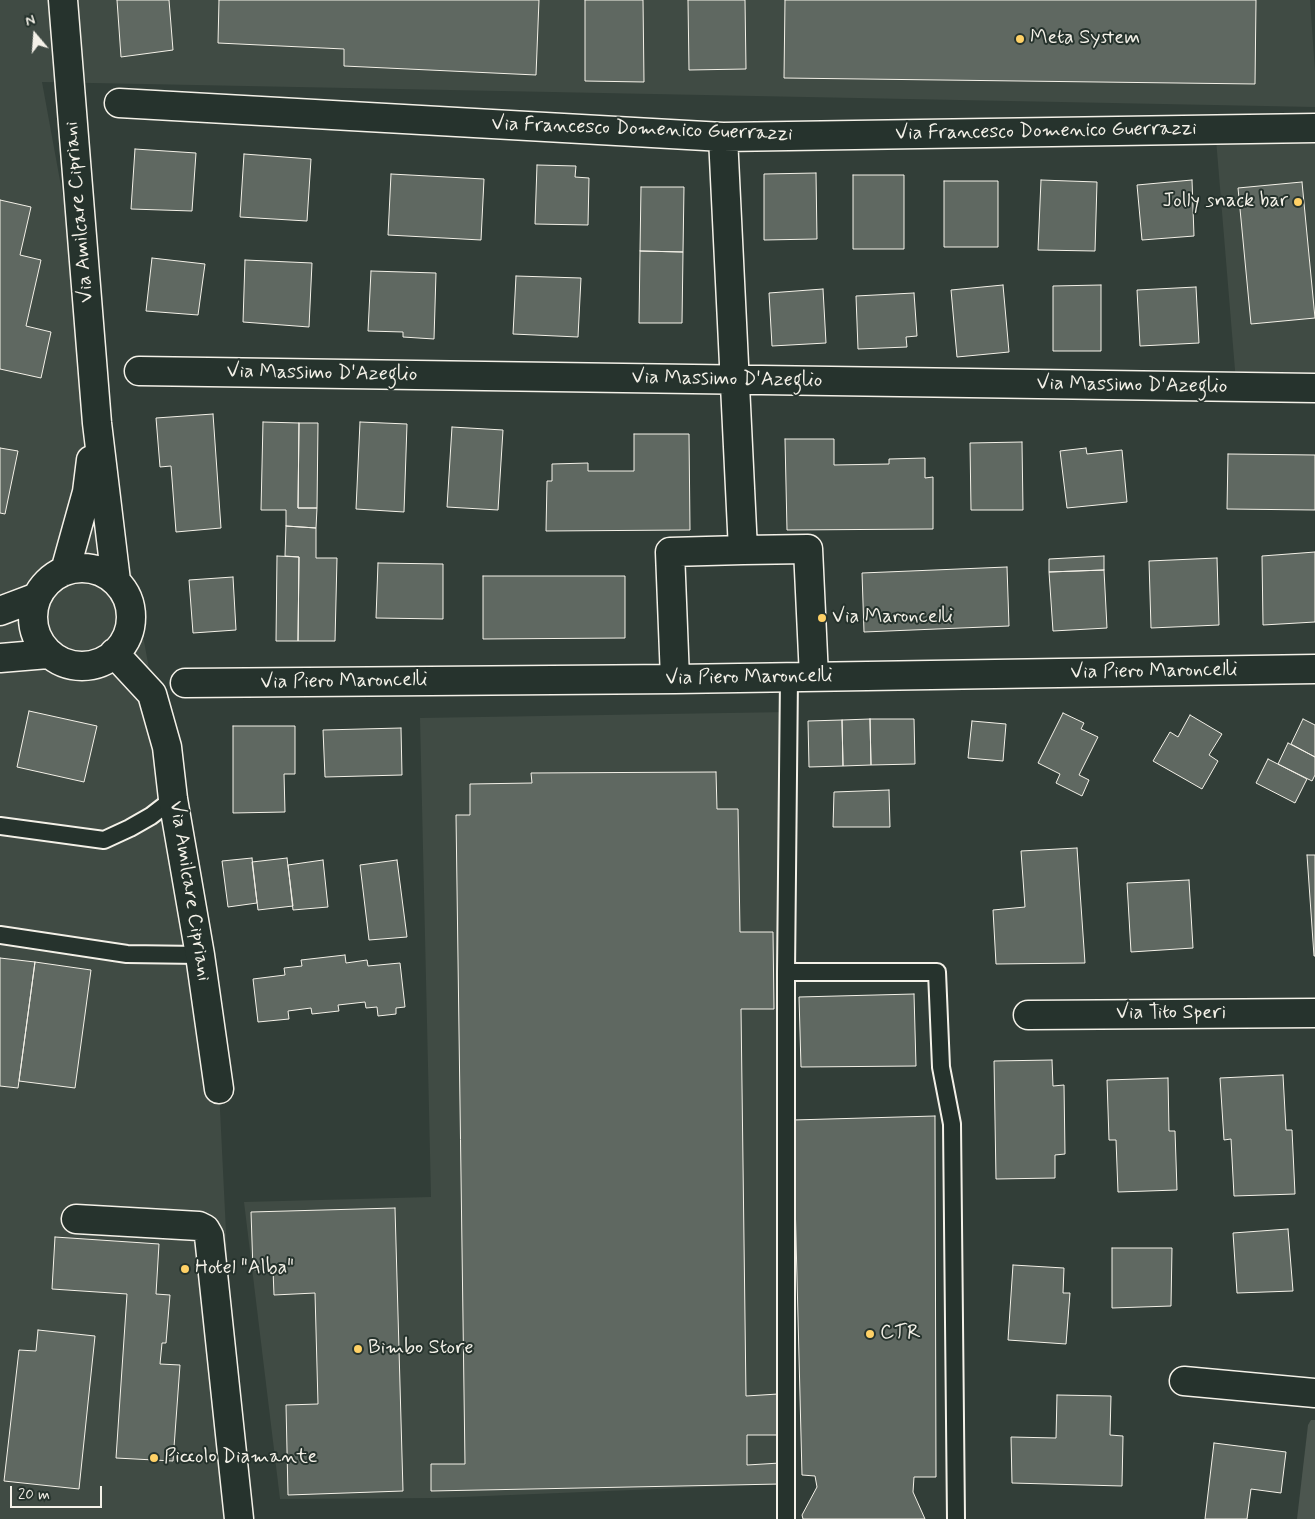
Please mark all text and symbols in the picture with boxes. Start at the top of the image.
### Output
north arrow [10,10,60,60]
text: N [23,11,38,31]
place label: Meta System [1030,27,1140,51]
marker: Meta System [1014,33,1026,45]
street label: Via Francesco Domenico Guerrazzi [491,113,793,147]
street label: Via Francesco Domenico Guerrazzi [895,117,1197,147]
street label: Via Amilcare Cipriani [60,120,100,304]
place label: Jolly snack bar [1163,190,1288,214]
marker: Jolly snack bar [1292,196,1304,208]
street label: Via Massimo D'Azeglio [226,360,418,388]
street label: Via Massimo D'Azeglio [631,366,823,394]
street label: Via Massimo D'Azeglio [1036,372,1228,400]
place label: Via Maroncelli [832,606,953,630]
marker: Via Maroncelli [816,612,828,624]
street label: Via Piero Maroncelli [1070,659,1238,685]
street label: Via Piero Maroncelli [665,665,833,691]
street label: Via Piero Maroncelli [260,669,428,695]
street label: Via Amilcare Cipriani [163,799,215,983]
street label: Via Tito Speri [1116,1002,1226,1026]
place label: Hotel "Alba" [195,1257,294,1281]
marker: Hotel "Alba" [179,1263,191,1275]
place label: CTR [880,1322,921,1346]
marker: CTR [864,1328,876,1340]
place label: Bimbo Store [368,1337,473,1361]
marker: Bimbo Store [352,1343,364,1355]
place label: Piccolo Diamante [164,1446,317,1470]
marker: Piccolo Diamante [148,1452,160,1464]
scale bar [12,1476,105,1508]
text: 20 m [18,1485,50,1505]

